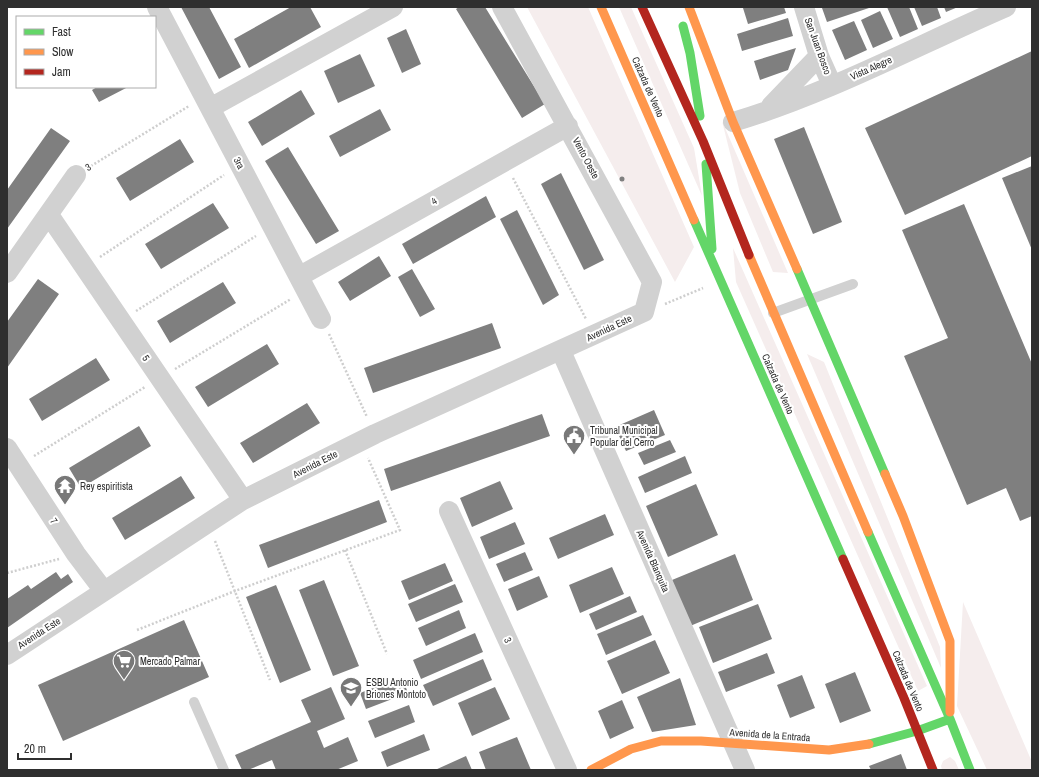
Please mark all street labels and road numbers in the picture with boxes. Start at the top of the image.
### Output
street label: San Juan Bosco [802,16,834,77]
street label: Vista Alegre [848,53,894,83]
street label: Calzada de Vento [629,55,667,120]
street label: Vento Oeste [570,135,603,181]
street label: 3ra [230,155,248,172]
street label: 3 [83,160,94,174]
street label: 4 [429,194,440,208]
street label: Avenida Este [583,312,634,345]
street label: 5 [139,352,153,364]
street label: Calzada de Vento [759,352,797,417]
street label: Avenida Este [289,447,340,481]
street label: 7 [47,515,61,527]
street label: Avenida Blanquita [633,527,673,595]
street label: Avenida Este [14,614,63,652]
street label: 3 [501,635,515,645]
street label: Calzada de Vento [889,649,927,714]
street label: Avenida de la Entrada [728,726,811,744]

